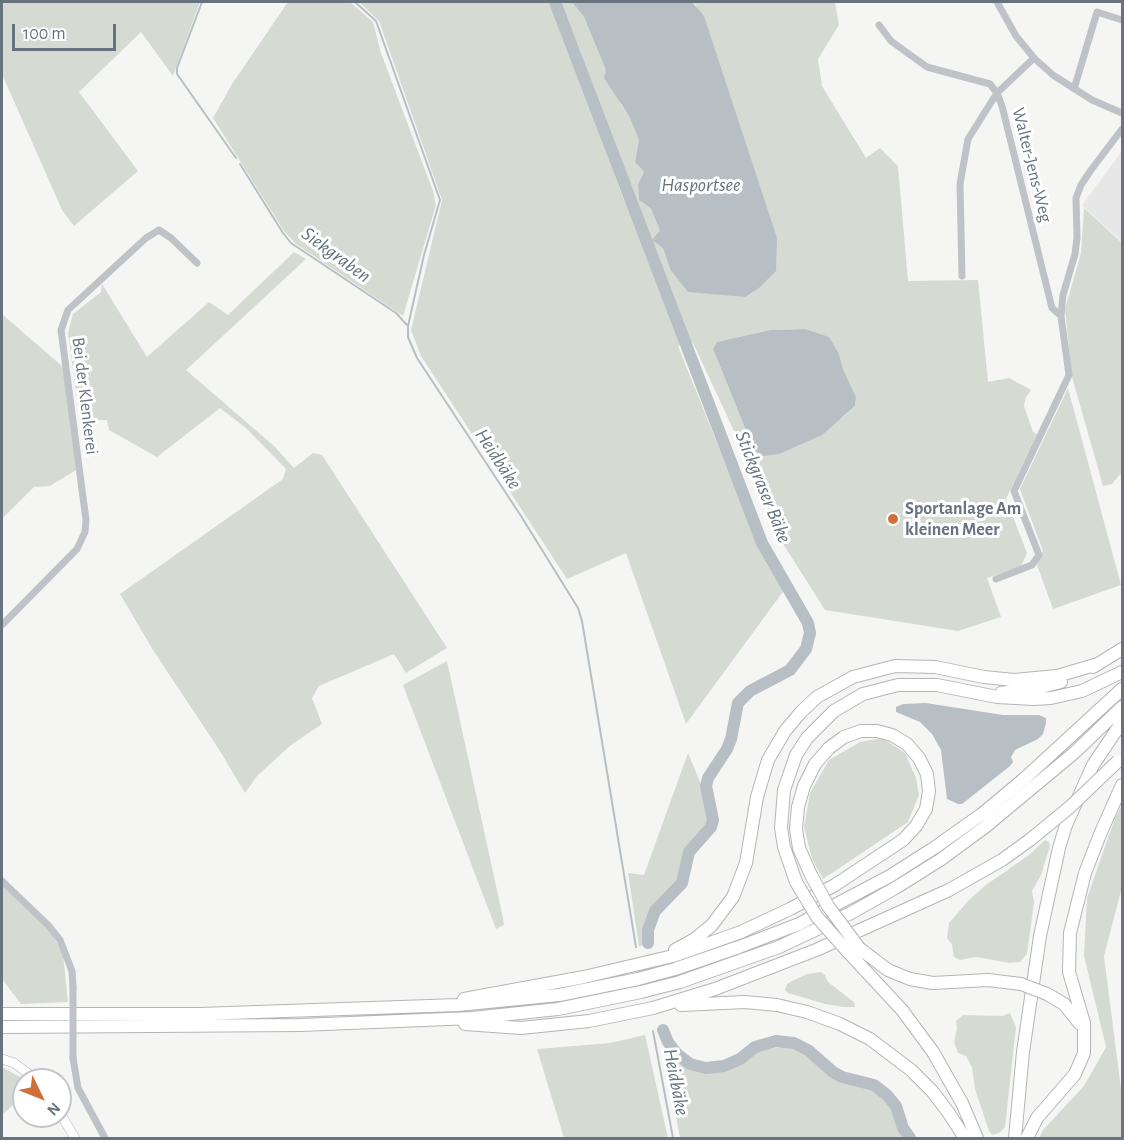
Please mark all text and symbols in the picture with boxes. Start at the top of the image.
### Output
scale bar [15,12,118,50]
text: 100 m [23,25,66,43]
street label: Walter-Jens-Weg [1007,105,1057,225]
water label: Hasportsee [661,173,741,197]
water label: Siekgraben [297,222,375,288]
street label: Bei der Klenkerei [67,336,103,456]
water label: Heidbäke [470,424,526,494]
water label: Stickgraser Bäke [730,427,796,547]
place label: Sportanlage Am kleinen Meer [905,498,1021,540]
marker: Sportanlage Am kleinen Meer [886,512,900,526]
water label: Heidbäke [658,1047,694,1117]
north arrow [12,1068,72,1128]
text: N [44,1099,63,1118]

